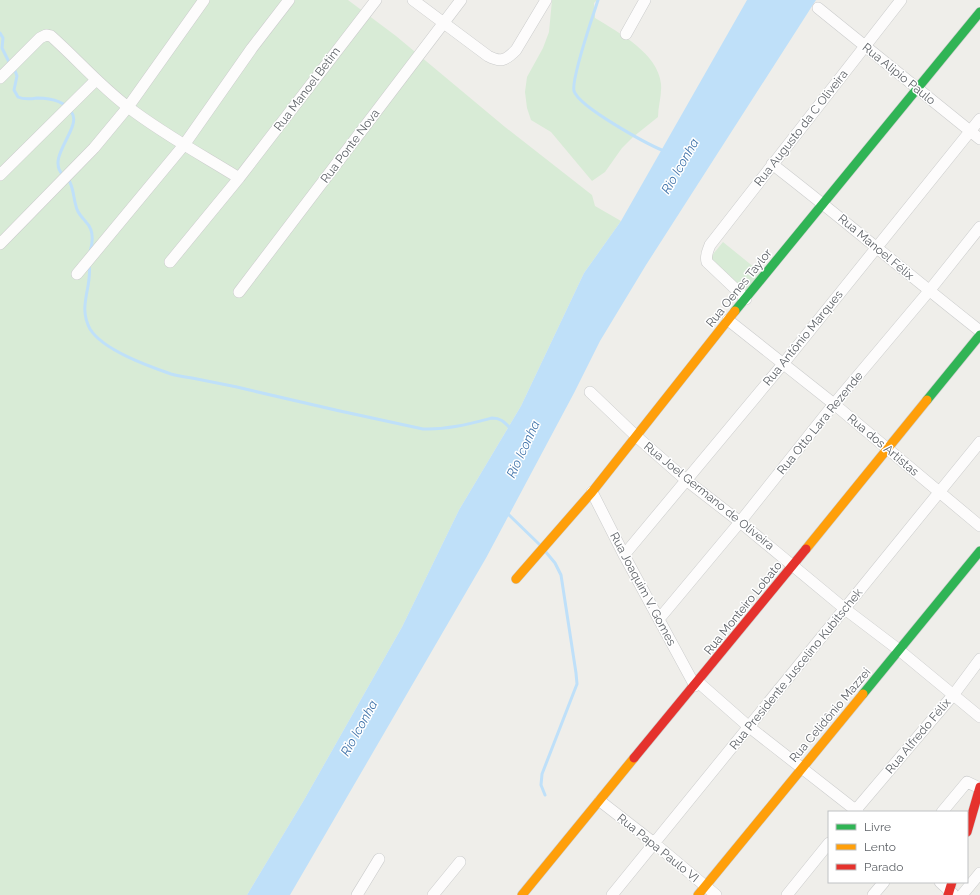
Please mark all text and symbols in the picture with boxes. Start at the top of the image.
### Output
street label: Rua Alipio Paulo [860,40,938,108]
street label: Rua Manoel Betim [271,44,343,134]
street label: Rua Augusto da C Oliveira [751,67,851,189]
street label: Rua Ponte Nova [318,106,382,186]
water label: Rio Iconha [658,136,702,196]
street label: Rua Manoel Félix [835,211,917,283]
street label: Rua Oenes Taylor [703,245,775,330]
street label: Rua Antônio Marques [760,287,846,388]
street label: Rua Otto Lara Rezende [774,369,866,477]
street label: Rua dos Artistas [845,411,922,479]
water label: Rio Iconha [503,418,543,480]
street label: Rua Joel Germano de Oliveira [641,439,777,553]
street label: Rua Joaquim V. Gomes [607,530,679,648]
street label: Rua Monteiro Lobato [701,559,785,657]
street label: Rua Presidente Juscelino Kubitschek [727,585,866,752]
street label: Rua Celidônio Mazzei [787,665,873,765]
street label: Rua Alfredo Félix [882,696,954,776]
water label: Rio Iconha [338,697,381,758]
street label: Rua Papa Paulo VI [614,811,702,885]
legend [828,811,968,883]
text: Livre [864,820,891,834]
text: Lento [864,840,896,854]
text: Parado [864,860,903,874]

